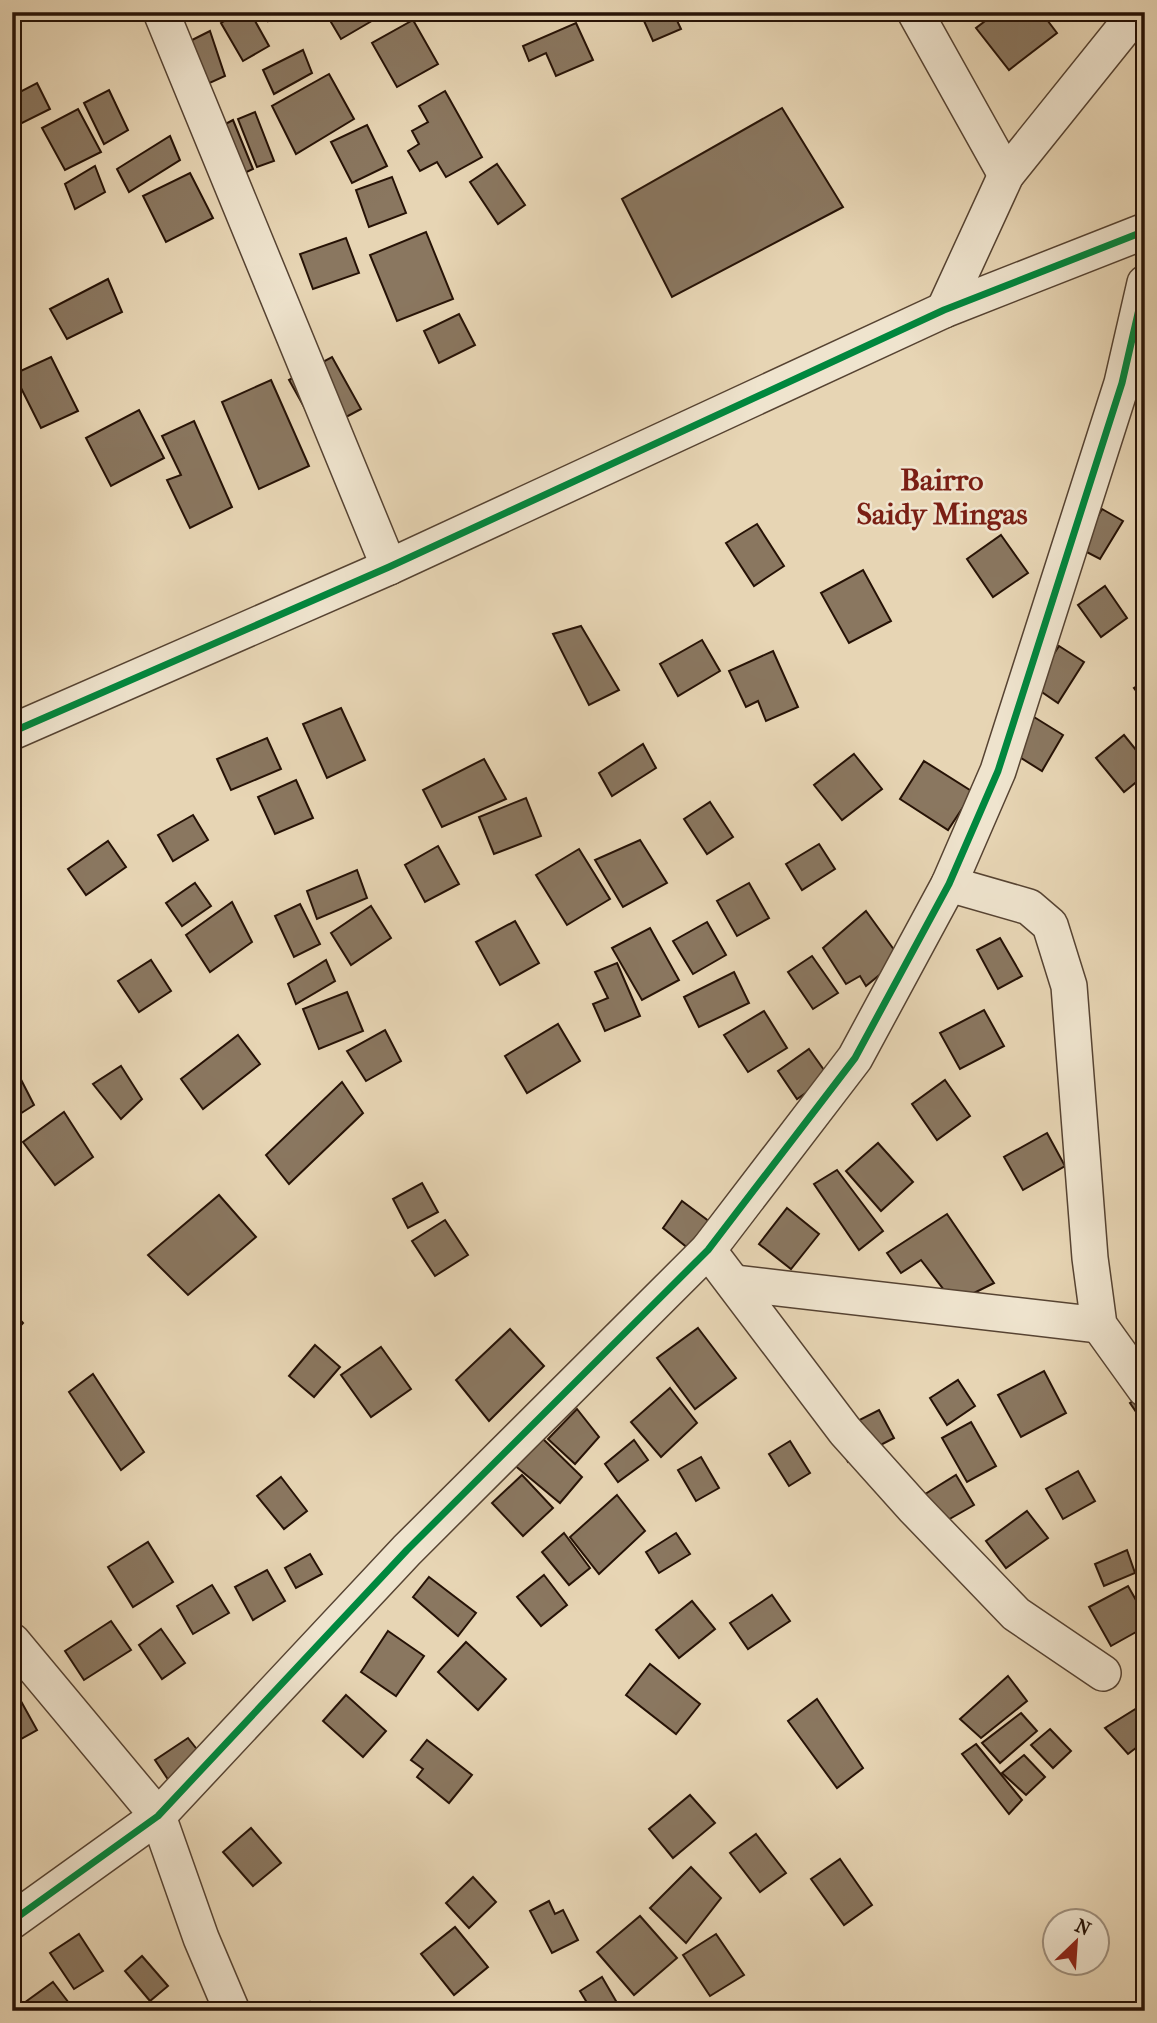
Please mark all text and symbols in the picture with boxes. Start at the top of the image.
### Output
district label: Bairro Saidy Mingas [856,463,1028,532]
north arrow [1042,1908,1112,1978]
text: N [1072,1914,1094,1941]

